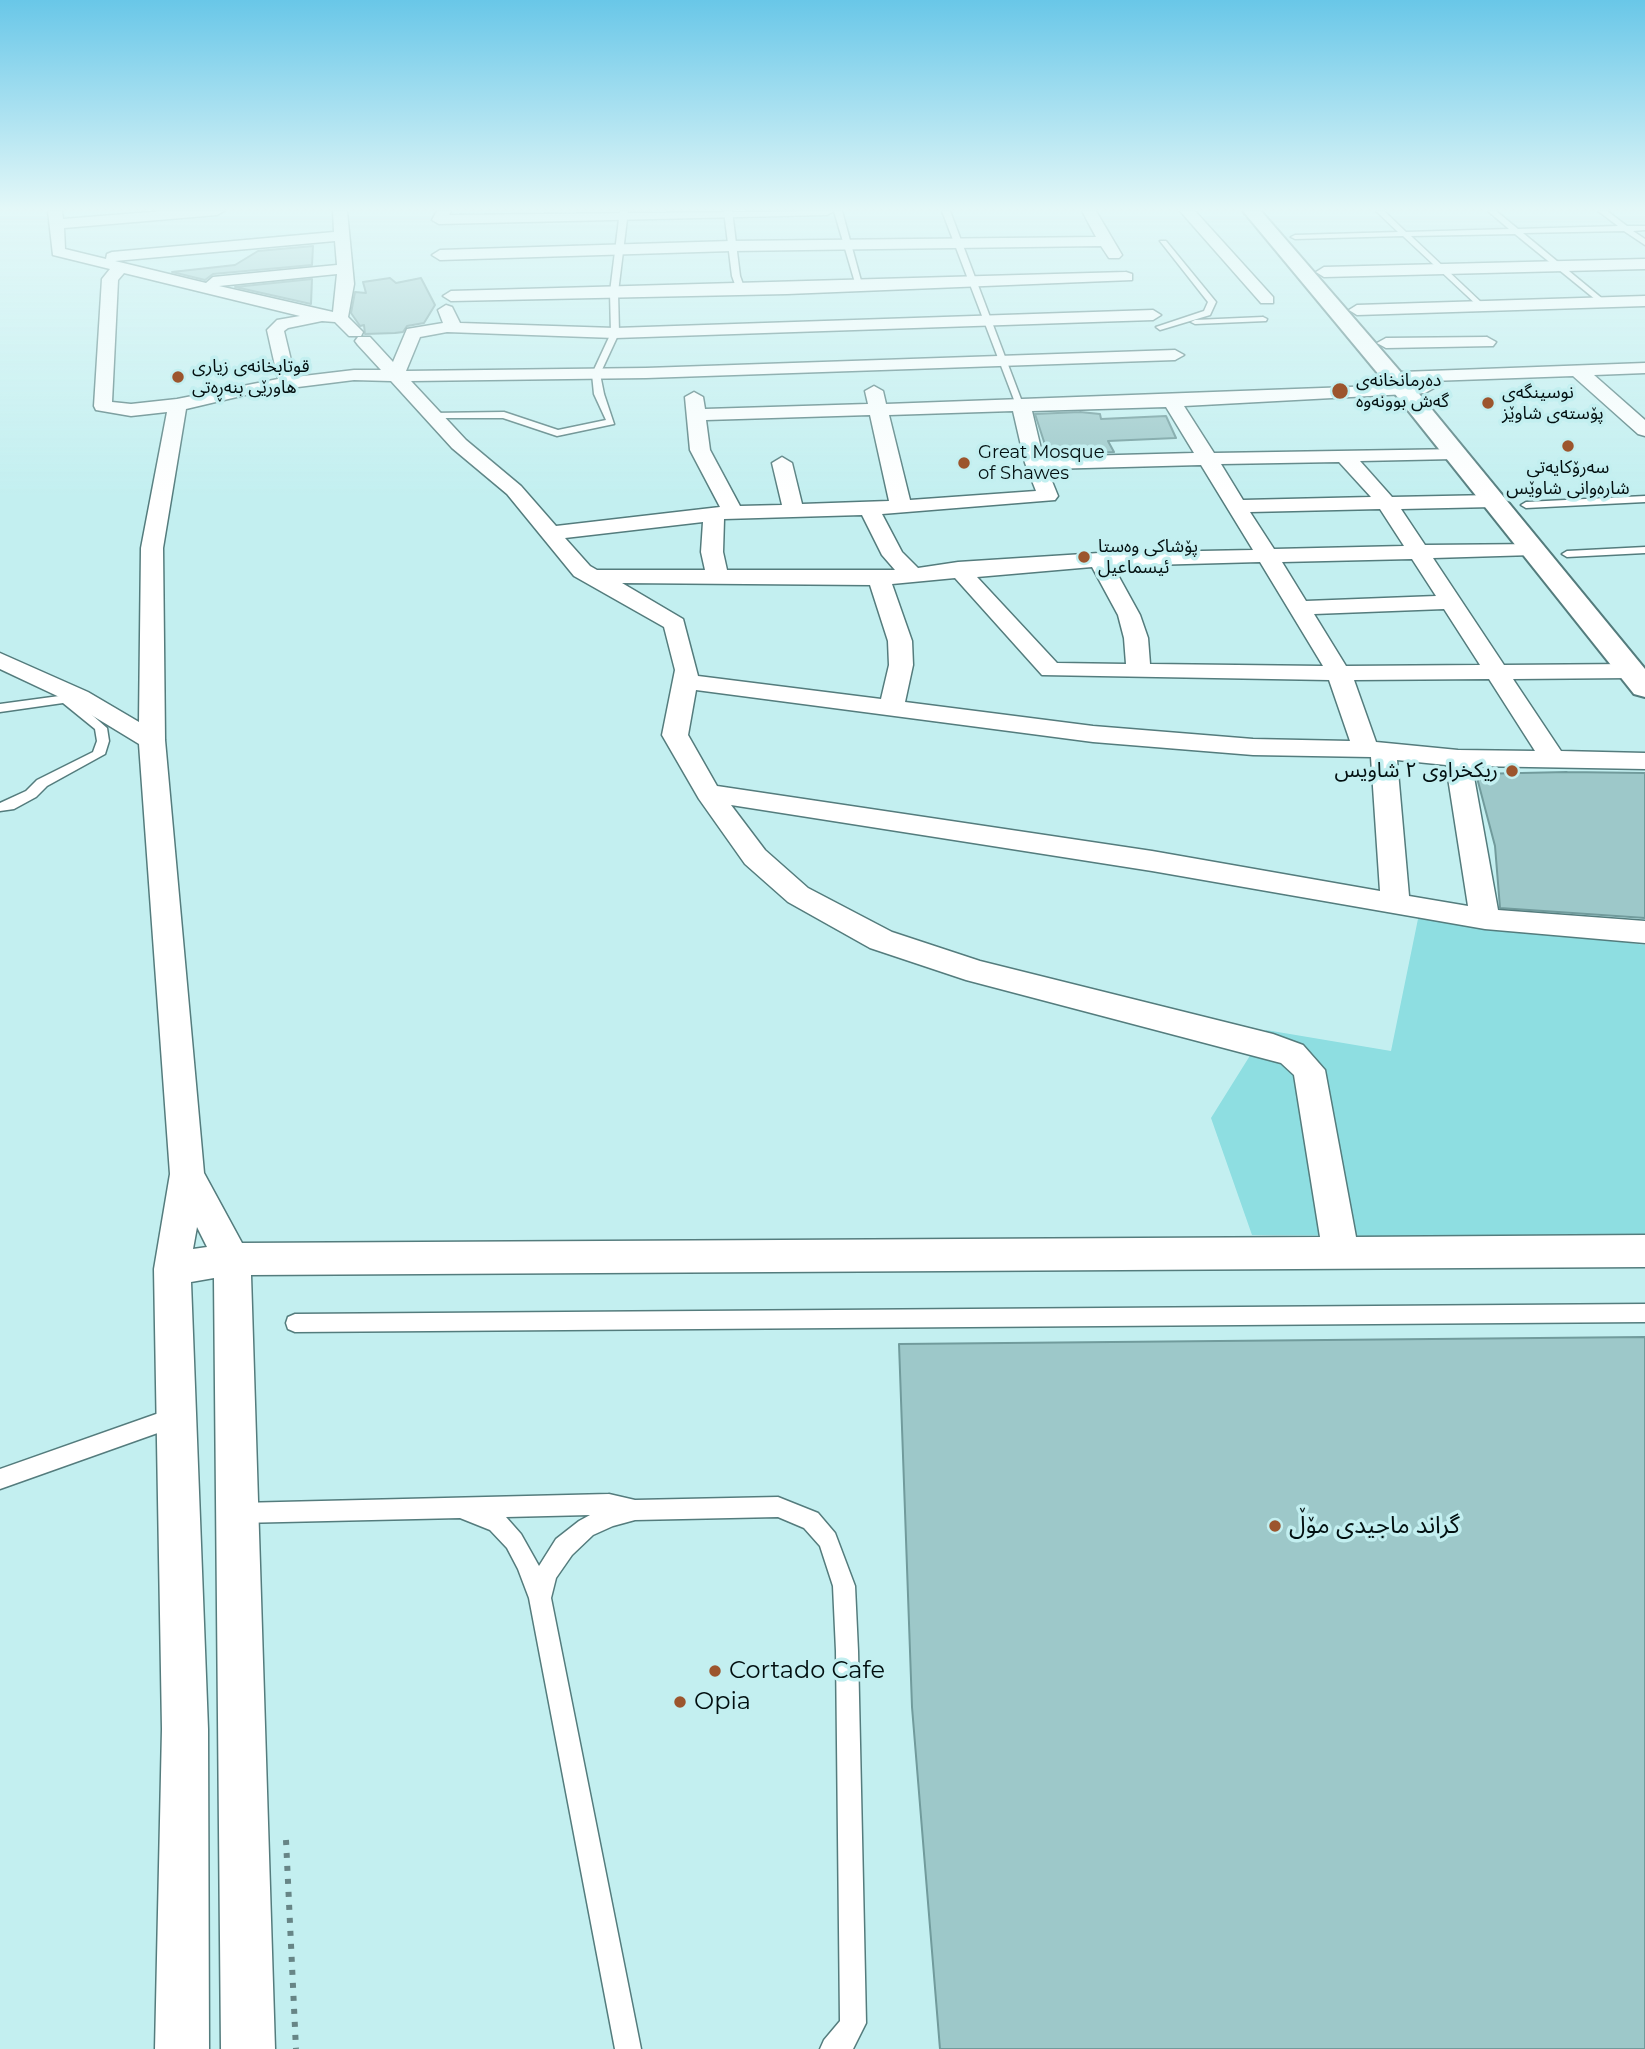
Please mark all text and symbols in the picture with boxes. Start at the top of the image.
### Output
place label: قوتابخانەی زیاری هاورێی بنەڕەتی [192,356,310,398]
marker: قوتابخانەی زیاری هاورێی بنەڕەتی [170,369,186,385]
place label: دەرمانخانەی گەش بوونەوە [1356,370,1449,412]
marker: دەرمانخانەی گەش بوونەوە [1330,381,1350,401]
place label: نوسینگەی پۆستەی شاوێز [1502,382,1604,424]
marker: نوسینگەی پۆستەی شاوێز [1480,395,1496,411]
marker: سەرۆکایەتی شارەوانی شاوێس [1560,438,1576,454]
place label: Great Mosque of Shawes [978,442,1105,484]
marker: Great Mosque of Shawes [956,455,972,471]
place label: سەرۆکایەتی شارەوانی شاوێس [1506,457,1630,500]
place label: پۆشاکی وەستا ئیسماعیل [1098,536,1198,578]
marker: پۆشاکی وەستا ئیسماعیل [1076,549,1092,565]
place label: ريكخراوى ۲ شاويس [1335,758,1498,784]
marker: ريكخراوى ۲ شاويس [1504,763,1520,779]
place label: گراند ماجیدی مۆڵ [1289,1512,1460,1540]
marker: گراند ماجیدی مۆڵ [1267,1518,1283,1534]
place label: Cortado Cafe [729,1657,885,1685]
marker: Cortado Cafe [707,1663,723,1679]
place label: Opia [694,1688,751,1716]
marker: Opia [672,1694,688,1710]

